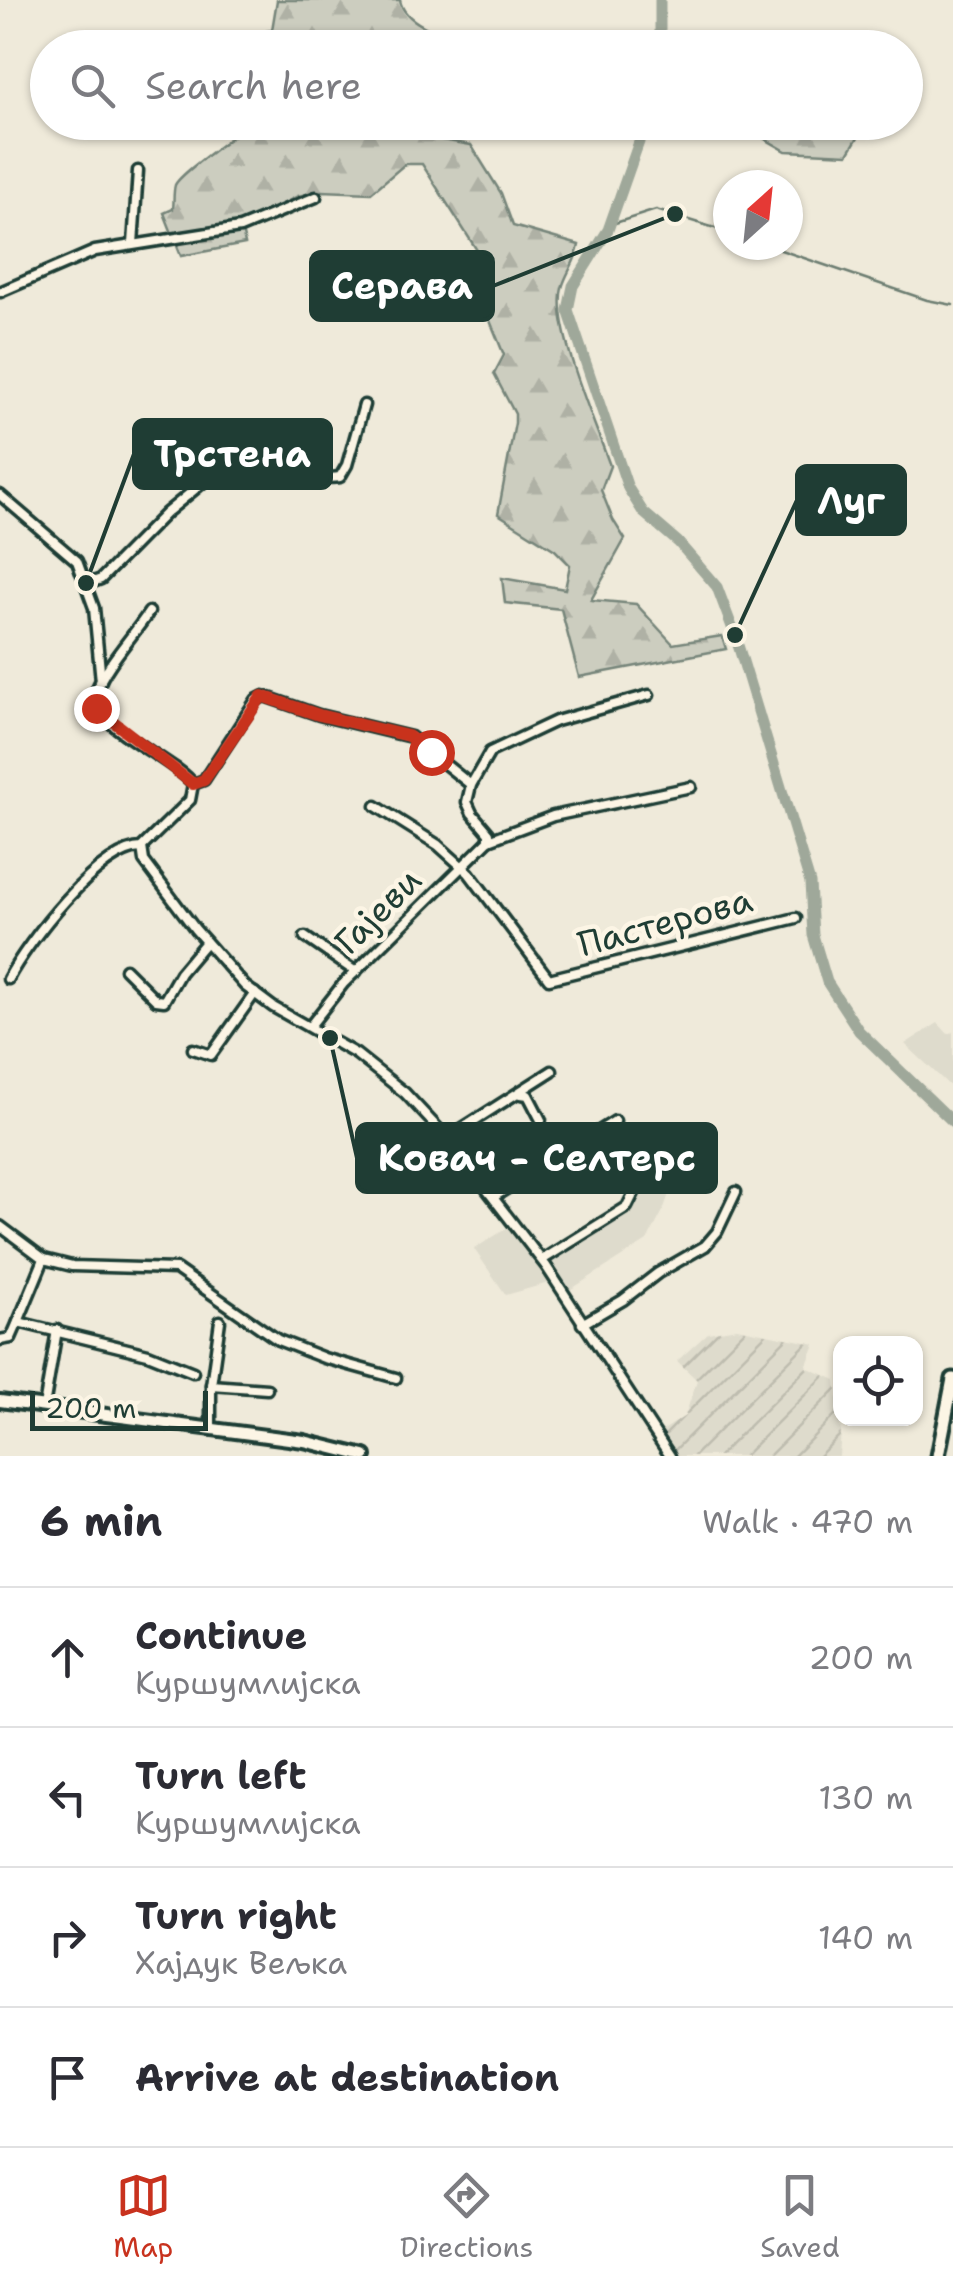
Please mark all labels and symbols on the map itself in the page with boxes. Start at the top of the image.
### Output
north arrow [713,170,803,260]
callout: Серава [311,252,493,320]
text: Серава [331,260,473,311]
callout: Трстена [134,420,331,488]
text: Трстена [153,428,311,479]
callout: Луг [797,466,905,534]
text: Луг [817,475,886,526]
route end [74,686,120,732]
route start [409,730,455,776]
street label: Гајеви [324,857,431,964]
street label: Пастерова [572,876,758,967]
callout: Ковач - Селтерс [357,1124,716,1192]
text: Ковач - Селтерс [378,1132,696,1183]
scale bar [30,1386,208,1430]

